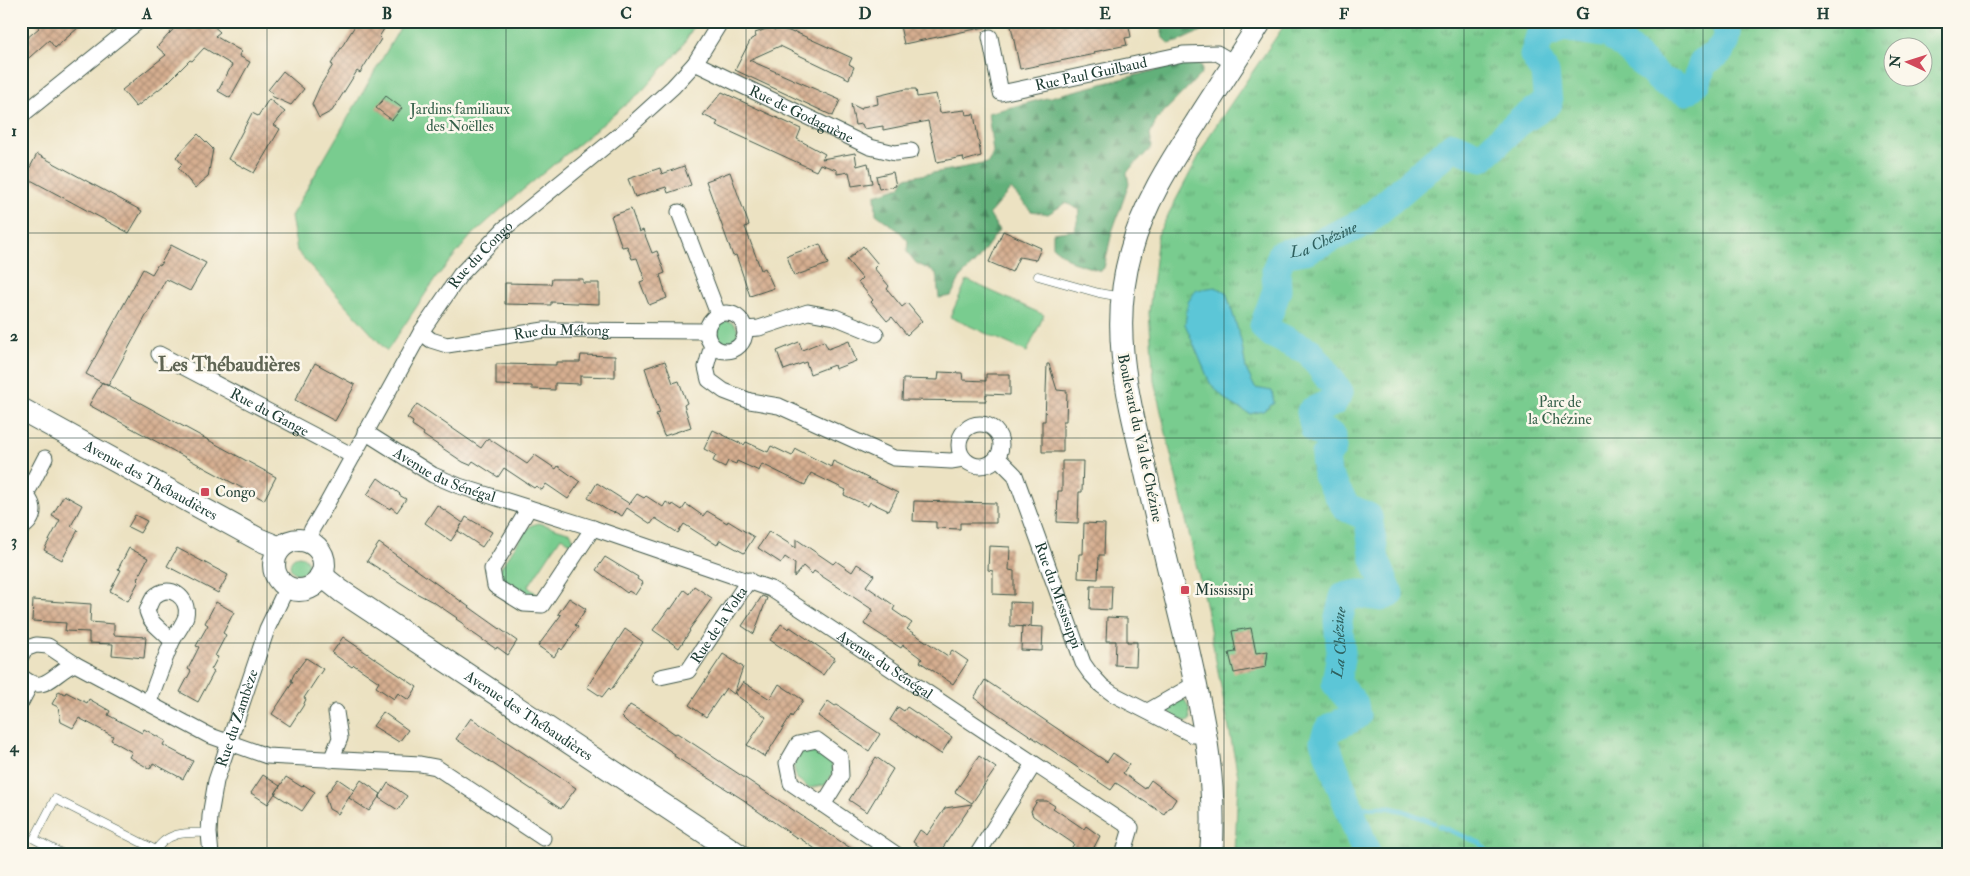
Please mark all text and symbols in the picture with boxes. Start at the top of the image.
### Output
text: A [141,4,153,24]
text: B [382,4,392,24]
text: C [620,4,632,24]
text: D [858,4,872,24]
text: E [1099,4,1111,24]
text: F [1339,4,1349,24]
text: G [1576,4,1590,24]
text: H [1816,4,1830,24]
north arrow [1882,38,1932,88]
street label: Rue Paul Guilbaud [1033,52,1149,95]
text: N [1887,54,1904,69]
street label: Rue de Godaguène [746,81,857,147]
park label: Jardins familiaux des Noëlles [409,100,510,136]
text: 1 [11,121,17,141]
street label: Rue du Congo [444,216,516,292]
water label: La Chézine [1287,217,1361,263]
street label: Rue du Mékong [512,320,610,344]
text: 2 [10,326,18,346]
district label: Les Thébaudières [158,352,300,377]
street label: Boulevard du Val de Chézine [1113,352,1167,524]
street label: Rue du Gange [227,384,312,441]
park label: Parc de la Chézine [1528,393,1592,429]
street label: Avenue des Thébaudières [80,435,221,525]
street label: Avenue du Sénégal [389,442,498,506]
place label: Congo [215,483,256,502]
marker: Congo [199,486,211,498]
text: 3 [11,531,17,551]
street label: Rue du Mississippi [1030,539,1087,651]
place label: Mississipi [1195,581,1254,601]
street label: Rue de la Volta [686,582,752,667]
marker: Mississipi [1179,584,1191,596]
water label: La Chézine [1327,604,1351,680]
street label: Avenue du Sénégal [833,625,937,703]
street label: Avenue des Thébaudières [460,666,597,765]
street label: Rue du Zambèze [212,667,262,770]
text: 4 [9,737,20,757]

